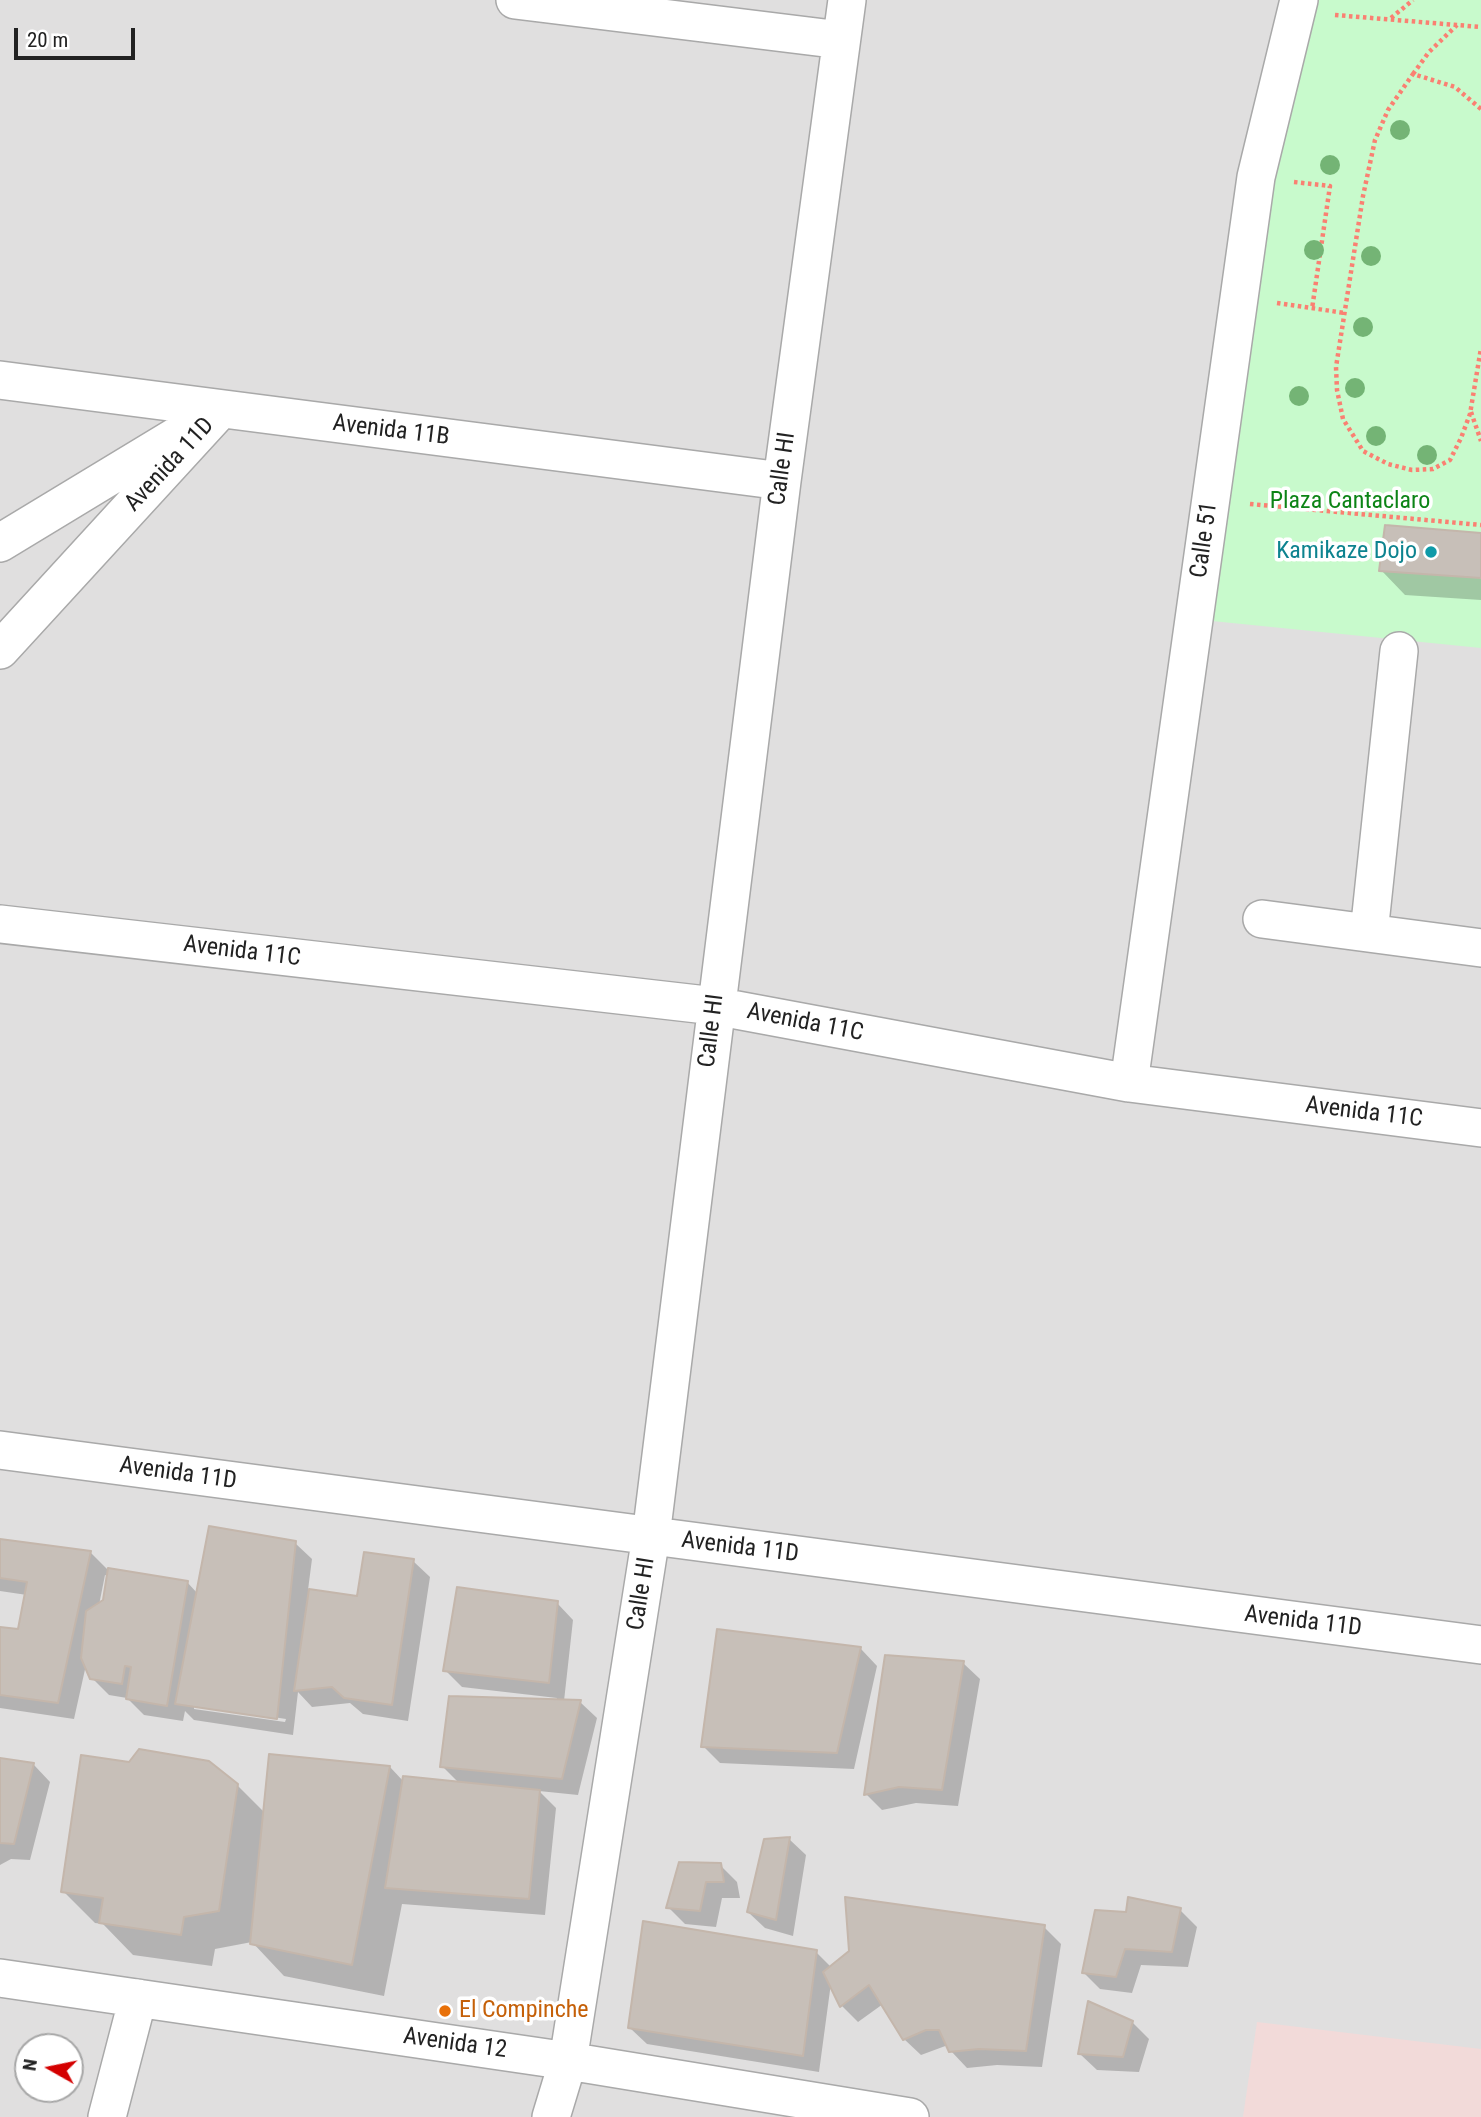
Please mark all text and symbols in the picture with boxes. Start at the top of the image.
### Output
scale bar [18,14,138,58]
text: 20 m [27,28,68,52]
street label: Avenida 11B [331,410,451,452]
street label: Avenida 11D [119,412,221,518]
street label: Calle HI [764,430,802,508]
park label: Plaza Cantaclaro [1270,488,1430,516]
street label: Calle 51 [1185,500,1225,580]
place label: Kamikaze Dojo [1276,538,1417,566]
marker: Kamikaze Dojo [1423,544,1439,560]
street label: Avenida 11C [182,931,302,973]
street label: Calle HI [693,993,731,1069]
street label: Avenida 11C [744,998,866,1048]
street label: Avenida 11C [1304,1092,1424,1134]
street label: Avenida 11D [118,1452,238,1496]
street label: Avenida 11D [680,1527,800,1569]
street label: Calle HI [622,1555,662,1633]
street label: Avenida 11D [1243,1601,1363,1643]
place label: El Compinche [459,1997,589,2025]
marker: El Compinche [437,2003,453,2019]
street label: Avenida 12 [401,2022,509,2066]
north arrow [14,2033,84,2103]
text: N [17,2057,42,2073]

